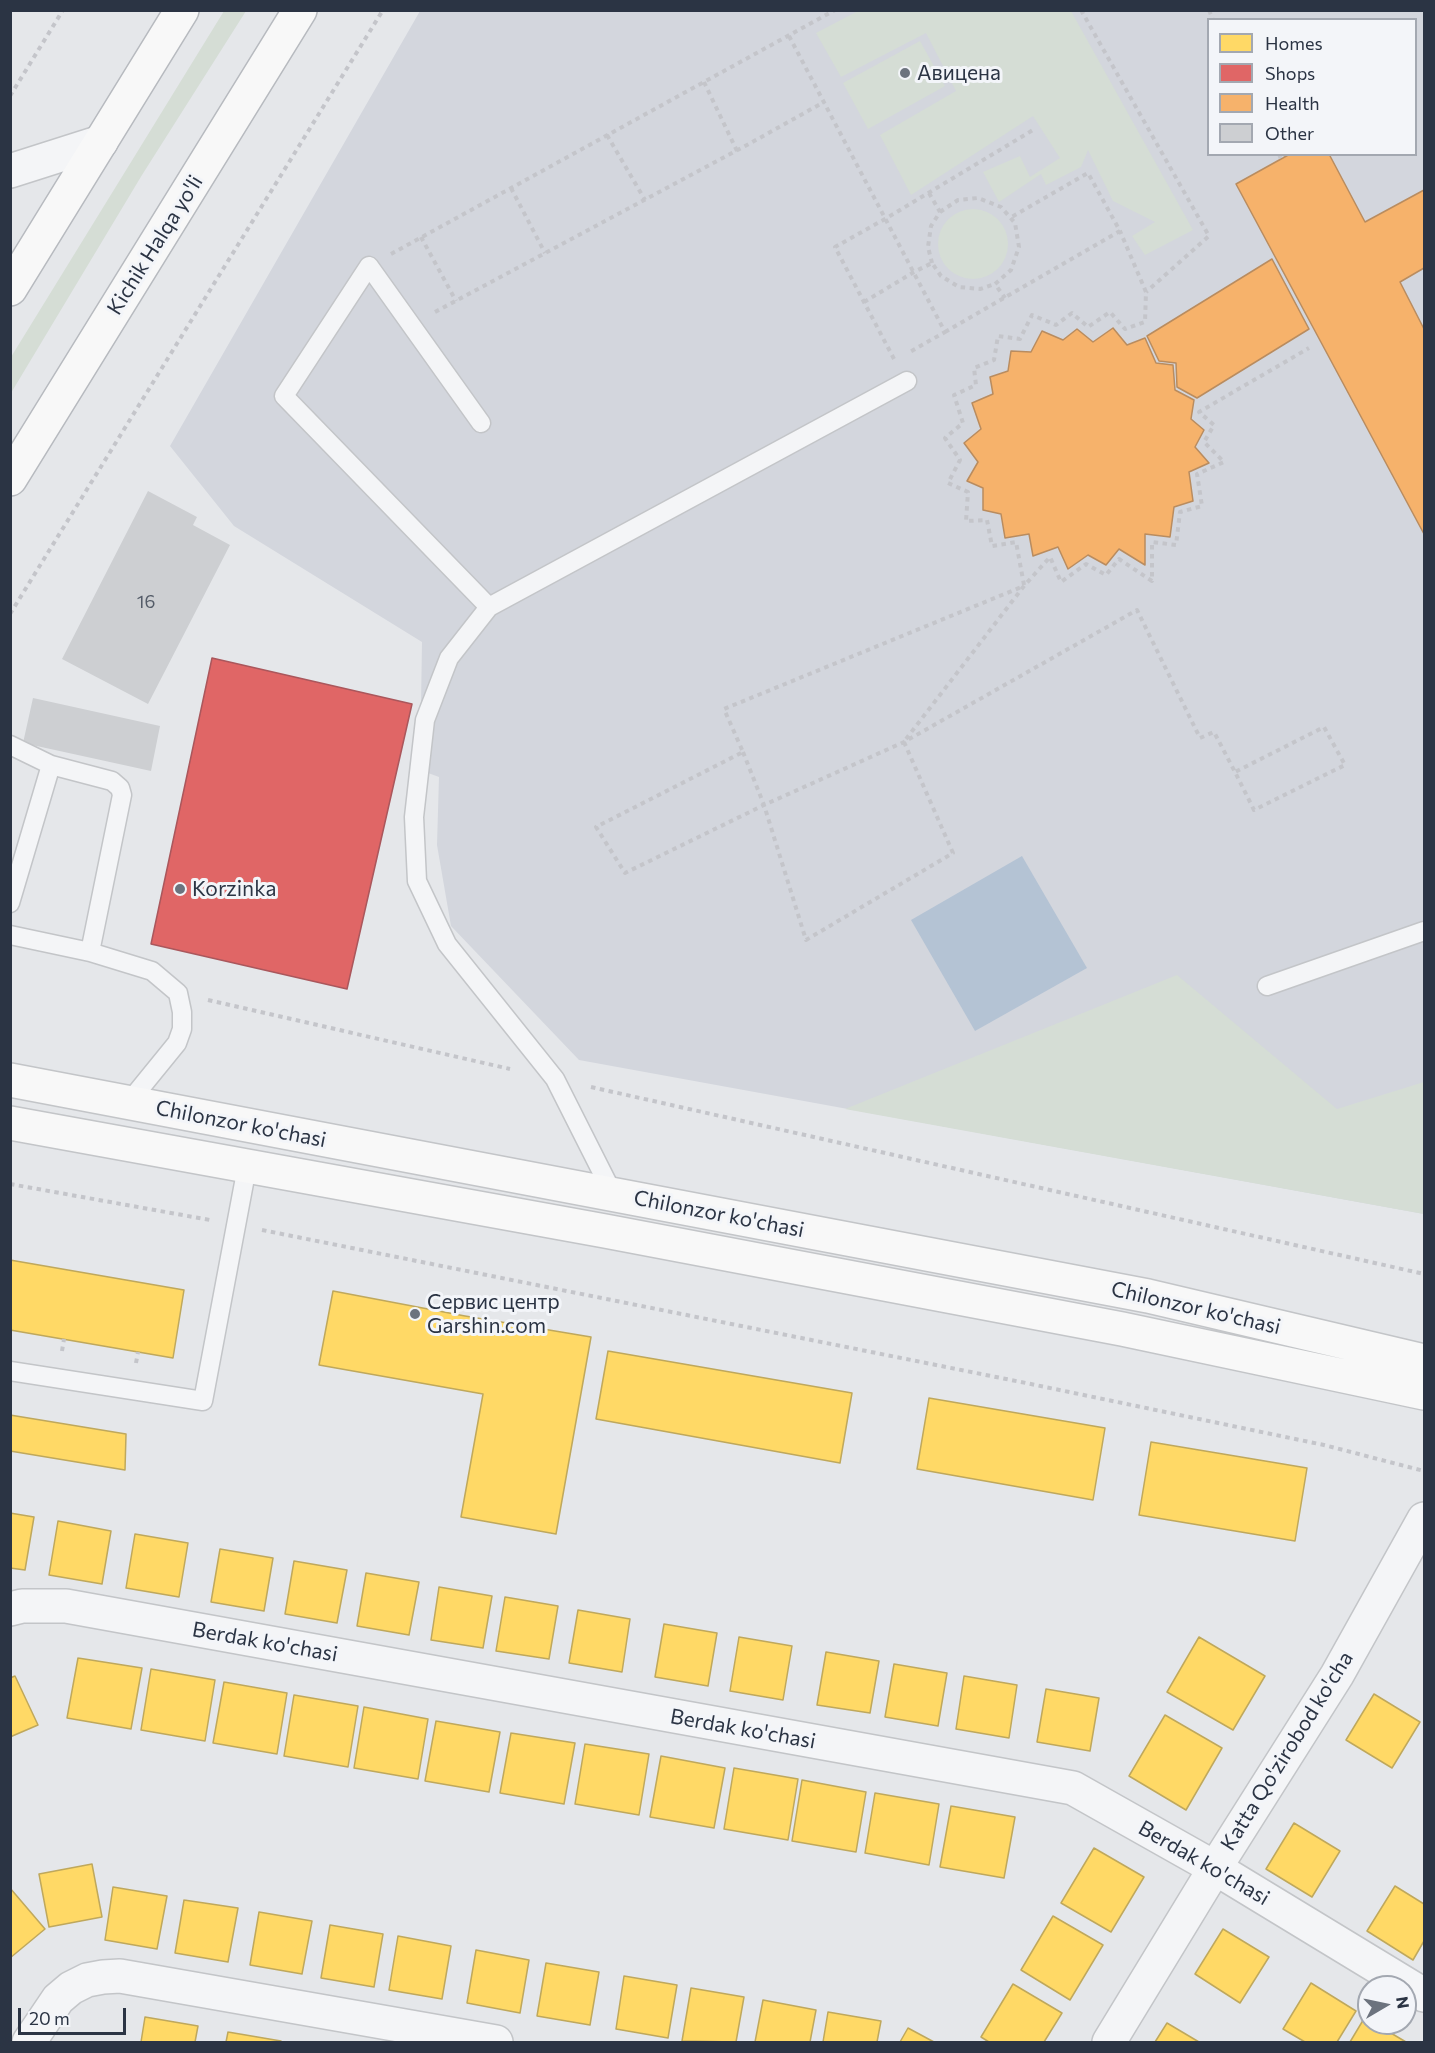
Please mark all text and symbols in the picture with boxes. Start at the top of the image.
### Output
legend [1207,18,1417,156]
text: Homes [1265,32,1323,54]
place label: Авицена [917,60,1001,86]
text: Shops [1265,62,1315,84]
marker: Авицена [898,66,912,80]
text: Health [1265,92,1320,114]
text: Other [1265,122,1314,144]
street label: Kichik Halqa yo'li [102,170,208,320]
house number: 16 [137,591,155,613]
place label: Korzinka [192,876,277,902]
marker: Korzinka [173,882,187,896]
street label: Chilonzor ko'chasi [154,1095,328,1153]
street label: Chilonzor ko'chasi [632,1185,806,1243]
street label: Chilonzor ko'chasi [1109,1276,1283,1340]
place label: Сервис центр Garshin.com [427,1289,560,1339]
marker: Сервис центр Garshin.com [408,1307,422,1321]
street label: Berdak ko'chasi [190,1617,340,1667]
street label: Katta Qo'zirobod ko'cha [1215,1647,1359,1855]
street label: Berdak ko'chasi [668,1704,818,1754]
street label: Berdak ko'chasi [1134,1815,1274,1911]
north arrow [1357,1975,1417,2035]
text: N [1393,1995,1414,2010]
scale bar [21,1996,129,2034]
text: 20 m [29,2007,70,2029]

